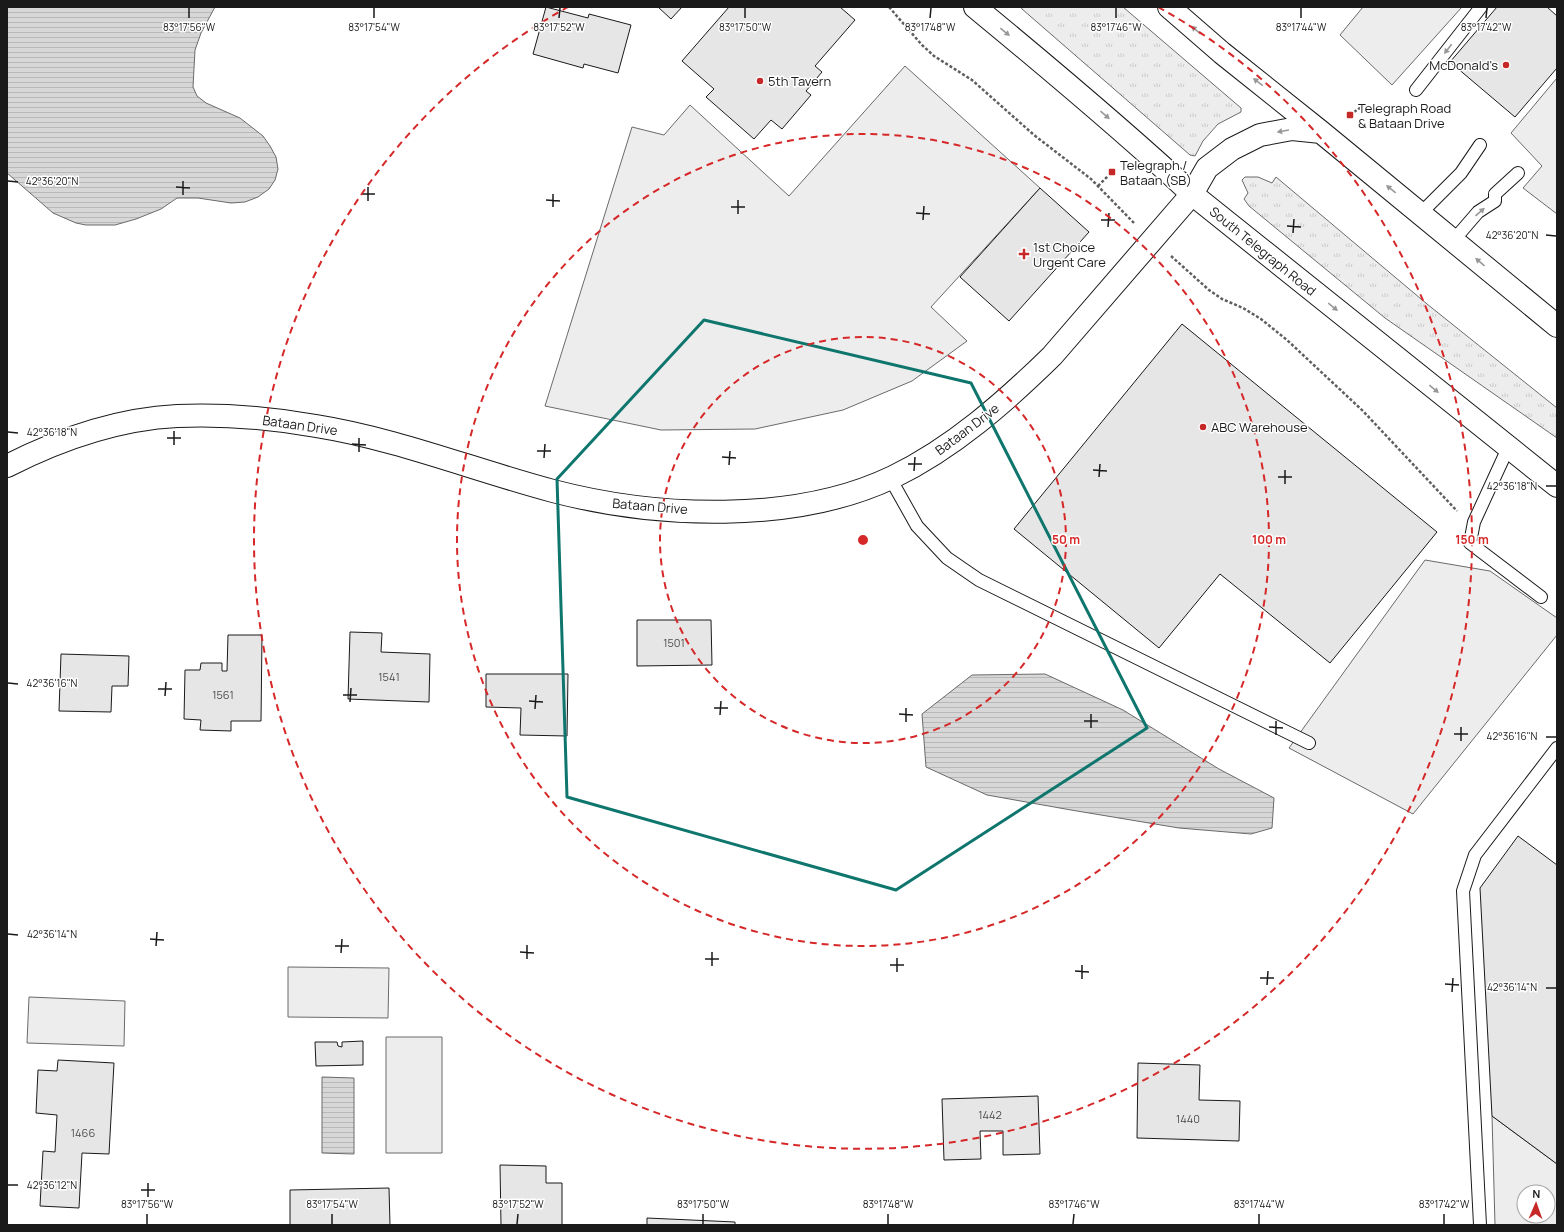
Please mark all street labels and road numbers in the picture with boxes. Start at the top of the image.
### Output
street label: South Telegraph Road [1206,202,1320,300]
street label: Bataan Drive [931,399,1003,459]
street label: Bataan Drive [261,411,339,439]
street label: Bataan Drive [612,494,689,518]

